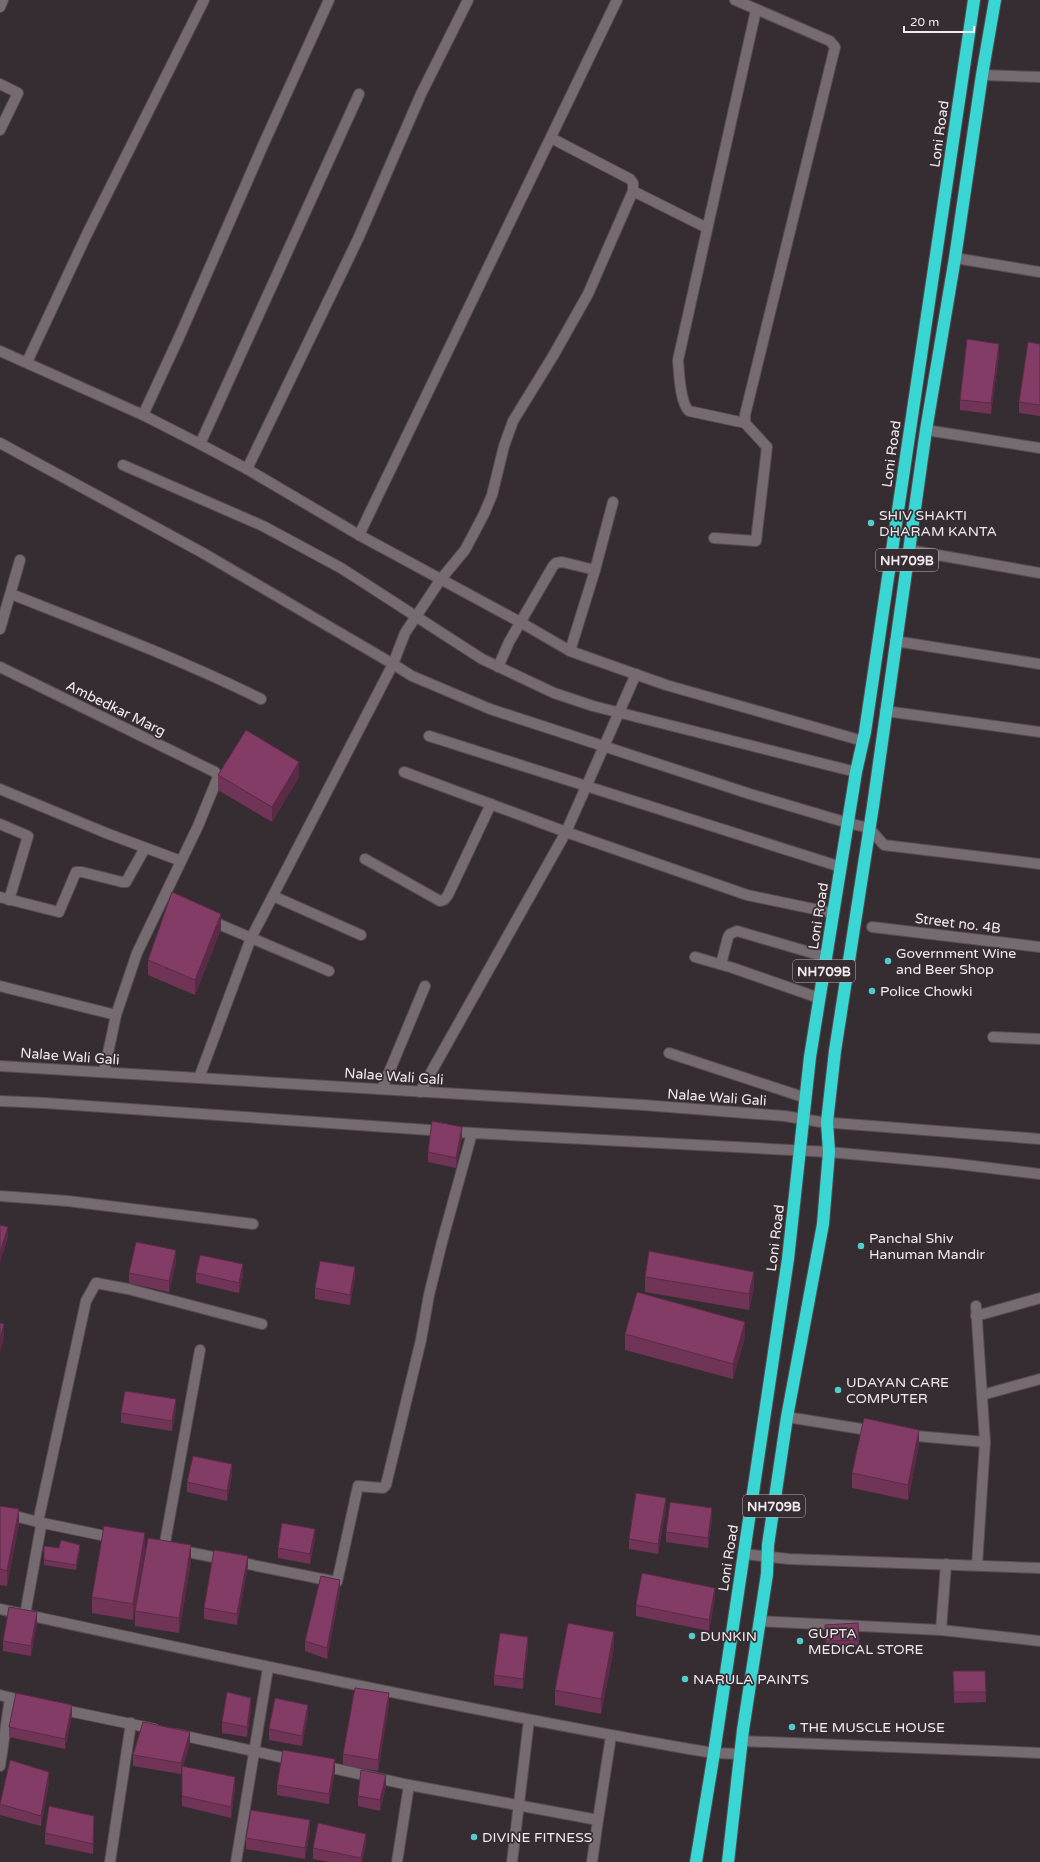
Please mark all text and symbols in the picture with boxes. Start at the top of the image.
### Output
scale bar [904,8,974,34]
text: 20 m [910,15,939,29]
street label: Loni Road [926,100,953,169]
street label: Loni Road [878,420,905,489]
place label: SHIV SHAKTI DHARAM KANTA [879,507,997,540]
marker: SHIV SHAKTI DHARAM KANTA [866,518,876,528]
road number: NH709B [876,549,938,571]
street label: Ambedkar Marg [63,677,168,740]
street label: Loni Road [805,881,832,951]
street label: Street no. 4B [914,910,1002,937]
place label: Government Wine and Beer Shop [896,945,1016,978]
marker: Government Wine and Beer Shop [883,956,893,966]
road number: NH709B [793,960,855,982]
place label: Police Chowki [880,983,973,1000]
marker: Police Chowki [867,986,877,996]
street label: Nalae Wali Gali [20,1045,120,1068]
street label: Nalae Wali Gali [344,1065,444,1088]
street label: Nalae Wali Gali [667,1086,767,1109]
street label: Loni Road [763,1204,788,1273]
place label: Panchal Shiv Hanuman Mandir [869,1230,986,1263]
marker: Panchal Shiv Hanuman Mandir [856,1241,866,1251]
place label: UDAYAN CARE COMPUTER [846,1374,949,1407]
marker: UDAYAN CARE COMPUTER [833,1385,843,1395]
road number: NH709B [743,1495,805,1517]
street label: Loni Road [715,1523,742,1593]
place label: GUPTA MEDICAL STORE [808,1625,923,1658]
place label: DUNKIN [700,1628,757,1645]
marker: DUNKIN [687,1631,697,1641]
marker: GUPTA MEDICAL STORE [795,1636,805,1646]
place label: NARULA PAINTS [693,1671,809,1688]
marker: NARULA PAINTS [680,1674,690,1684]
place label: THE MUSCLE HOUSE [800,1719,945,1736]
marker: THE MUSCLE HOUSE [787,1722,797,1732]
place label: DIVINE FITNESS [482,1829,593,1846]
marker: DIVINE FITNESS [469,1832,479,1842]

